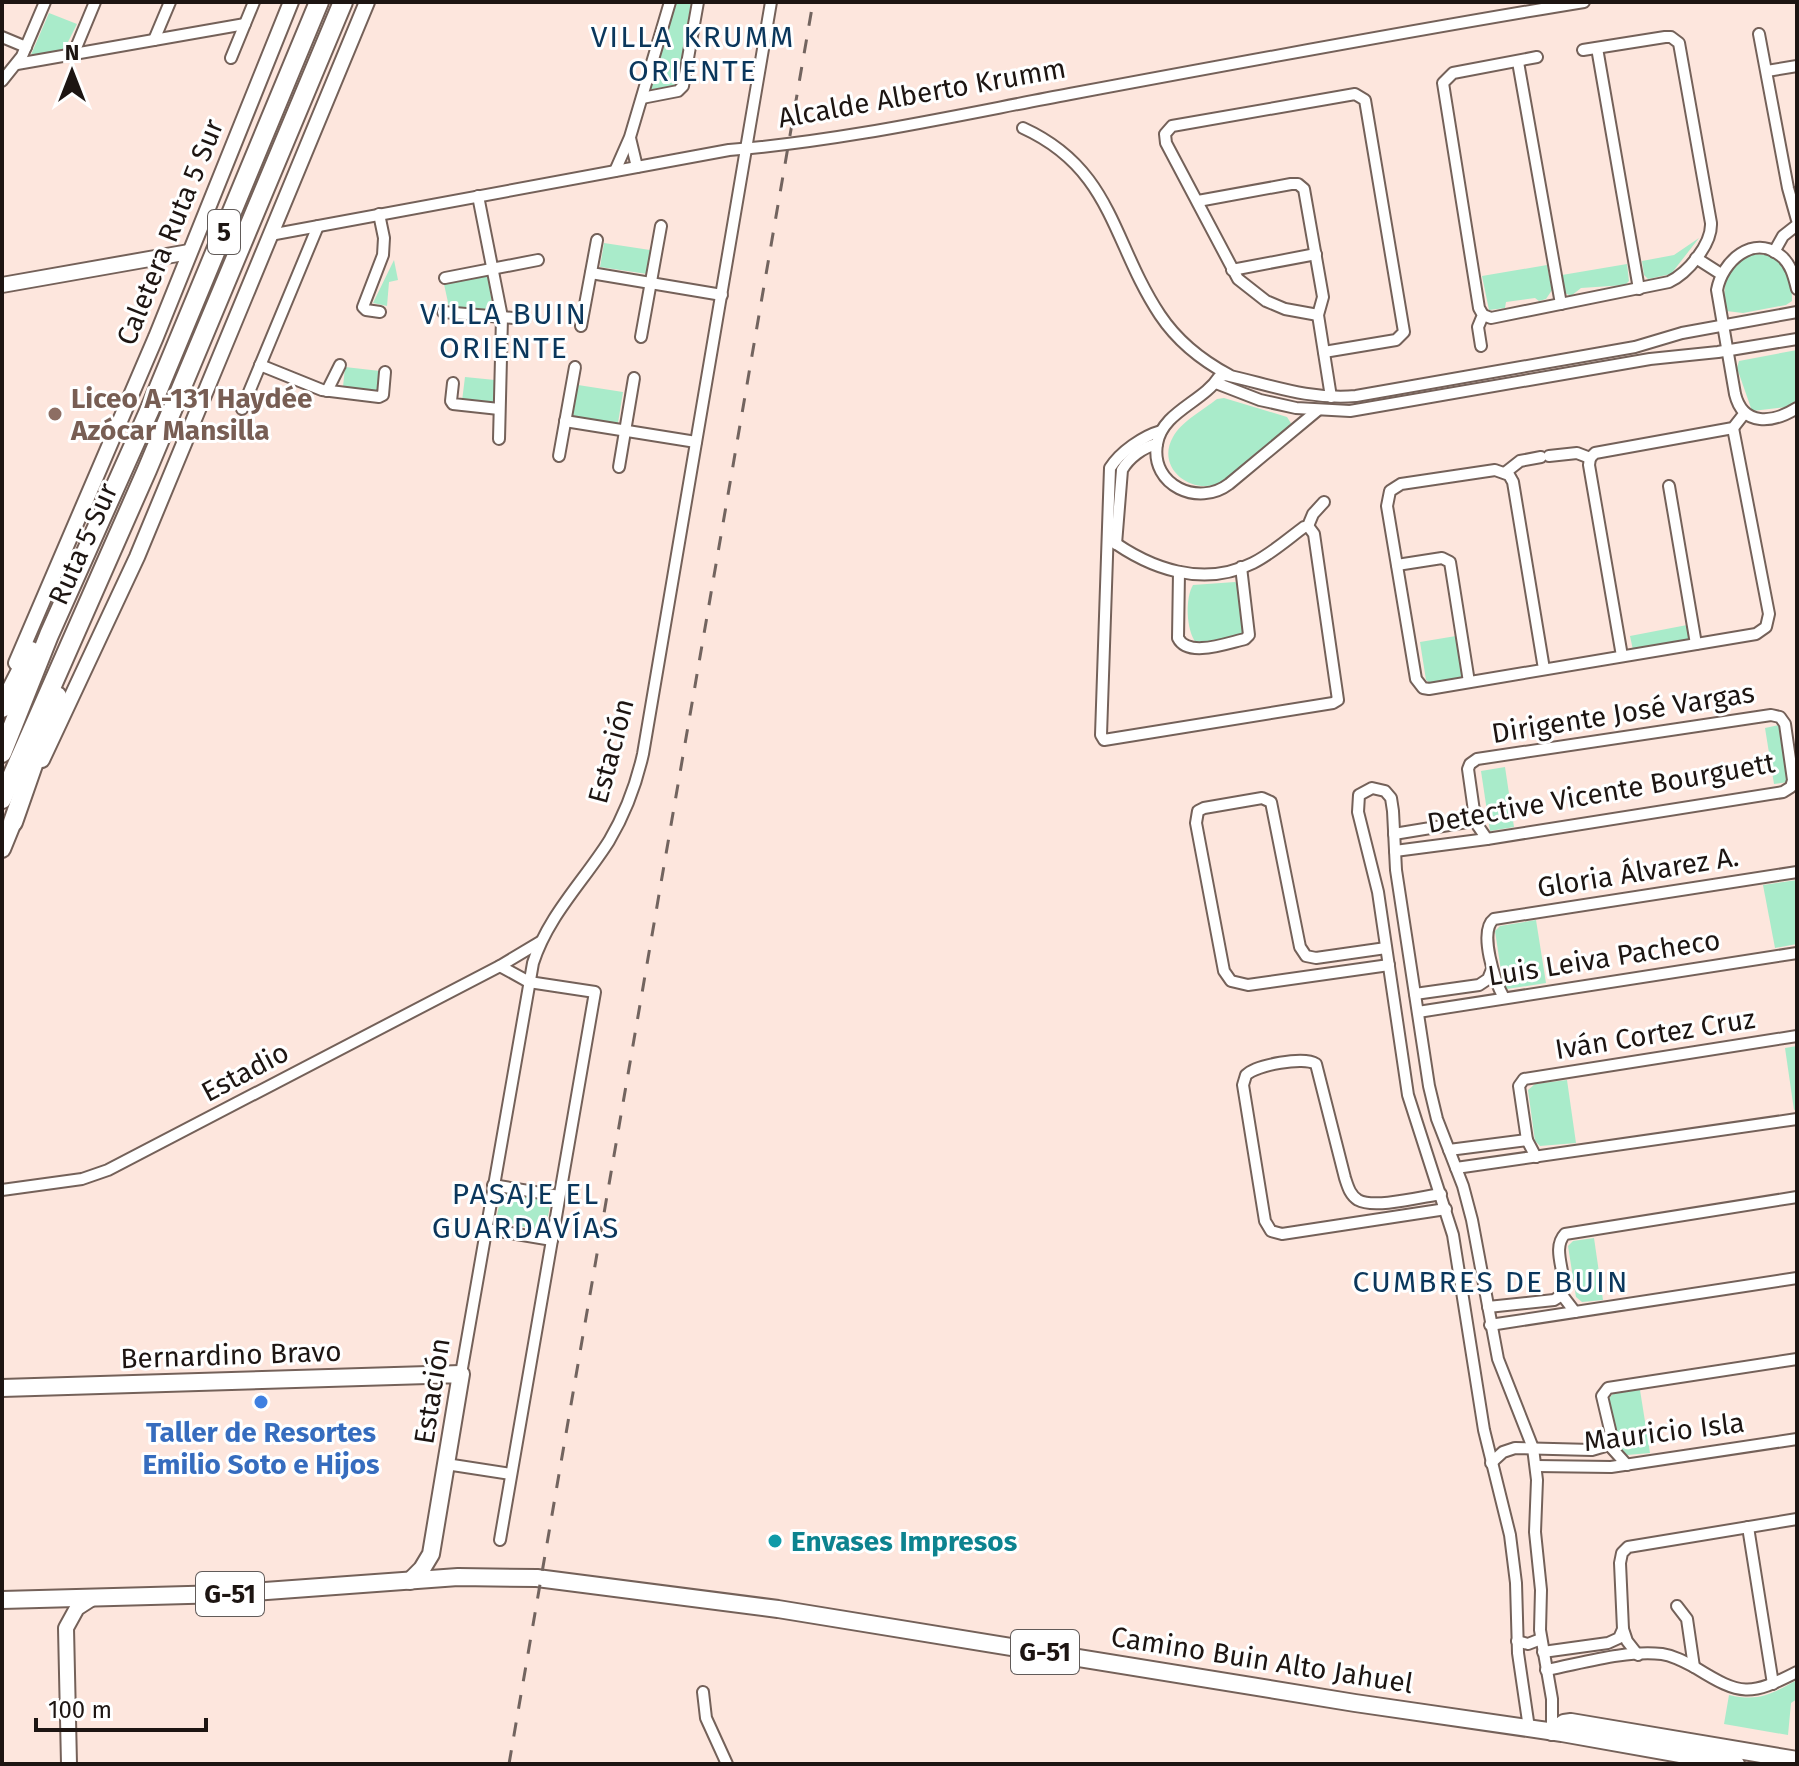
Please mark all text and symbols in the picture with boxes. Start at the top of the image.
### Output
district label: VILLA KRUMM ORIENTE [591,19,795,89]
north arrow [32,32,112,112]
text: N [65,39,79,66]
street label: Alcalde Alberto Krumm [776,51,1068,135]
street label: Caletera Ruta 5 Sur [109,114,231,350]
road number: 5 [208,210,240,254]
district label: VILLA BUIN ORIENTE [420,296,588,366]
place label: Liceo A-131 Haydée Azócar Mansilla [70,382,312,447]
marker: Liceo A-131 Haydée Azócar Mansilla [46,405,64,423]
street label: Ruta 5 Sur [42,478,125,610]
street label: Dirigente José Vargas [1489,676,1757,750]
street label: Estación [581,695,641,807]
street label: Detective Vicente Bourguett [1425,746,1778,840]
street label: Gloria Álvarez A. [1535,840,1741,904]
street label: Luis Leiva Pacheco [1485,923,1723,993]
street label: Iván Cortez Cruz [1553,1002,1757,1066]
street label: Estadio [196,1035,294,1109]
district label: PASAJE EL GUARDAVÍAS [432,1176,620,1246]
district label: CUMBRES DE BUIN [1353,1264,1629,1300]
street label: Bernardino Bravo [120,1335,342,1375]
street label: Estación [407,1336,457,1446]
marker: Taller de Resortes Emilio Soto e Hijos [252,1393,270,1411]
street label: Mauricio Isla [1582,1406,1746,1458]
place label: Taller de Resortes Emilio Soto e Hijos [142,1416,380,1481]
place label: Envases Impresos [791,1525,1017,1558]
marker: Envases Impresos [766,1532,784,1550]
road number: G-51 [196,1572,264,1616]
street label: Camino Buin Alto Jahuel [1109,1620,1415,1700]
road number: G-51 [1011,1630,1079,1674]
scale bar [36,1682,206,1732]
text: 100 m [48,1696,112,1724]

